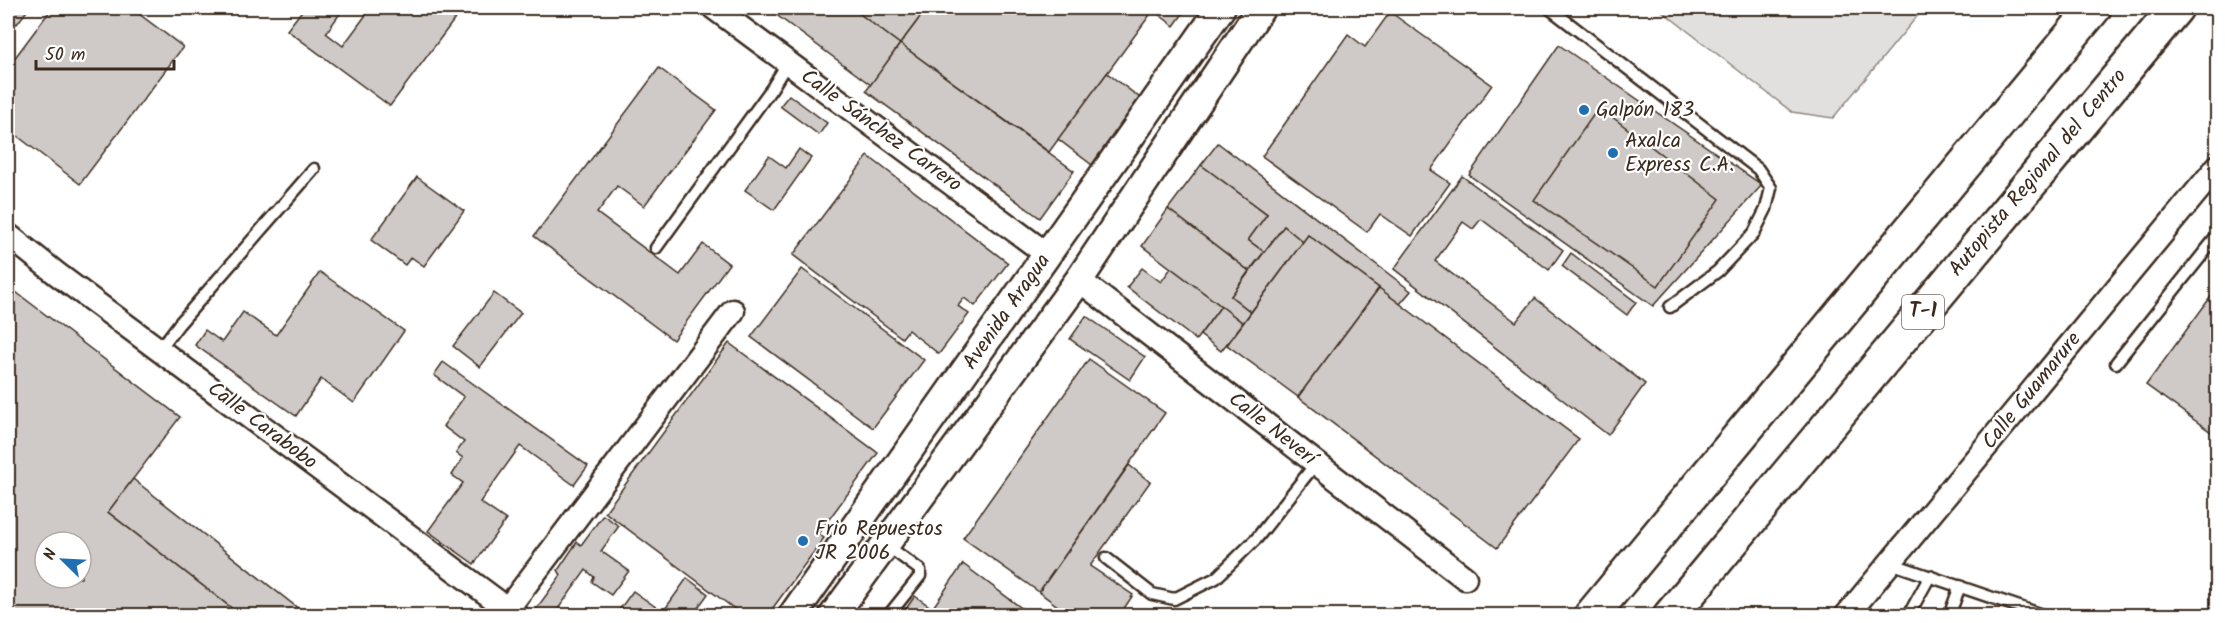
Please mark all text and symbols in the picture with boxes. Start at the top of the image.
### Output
scale bar [36,33,174,71]
text: 50 m [45,41,85,70]
street label: Calle Sánchez Carrero [793,61,969,201]
street label: Autopista Regional del Centro [1941,62,2135,284]
place label: Galpón 183 [1596,94,1694,127]
marker: Galpón 183 [1577,103,1591,117]
place label: Axalca Express C.A. [1625,125,1734,182]
marker: Axalca Express C.A. [1606,146,1620,160]
street label: Avenida Aragua [955,247,1059,377]
road number: T-1 [1902,295,1944,329]
street label: Calle Guamarure [1974,324,2090,457]
street label: Calle Carabobo [200,373,324,479]
street label: Calle Neverí [1221,384,1326,476]
place label: Frio Repuestos JR 2006 [815,513,943,570]
north arrow [33,530,93,590]
marker: Frio Repuestos JR 2006 [796,534,810,548]
text: N [37,545,64,564]

